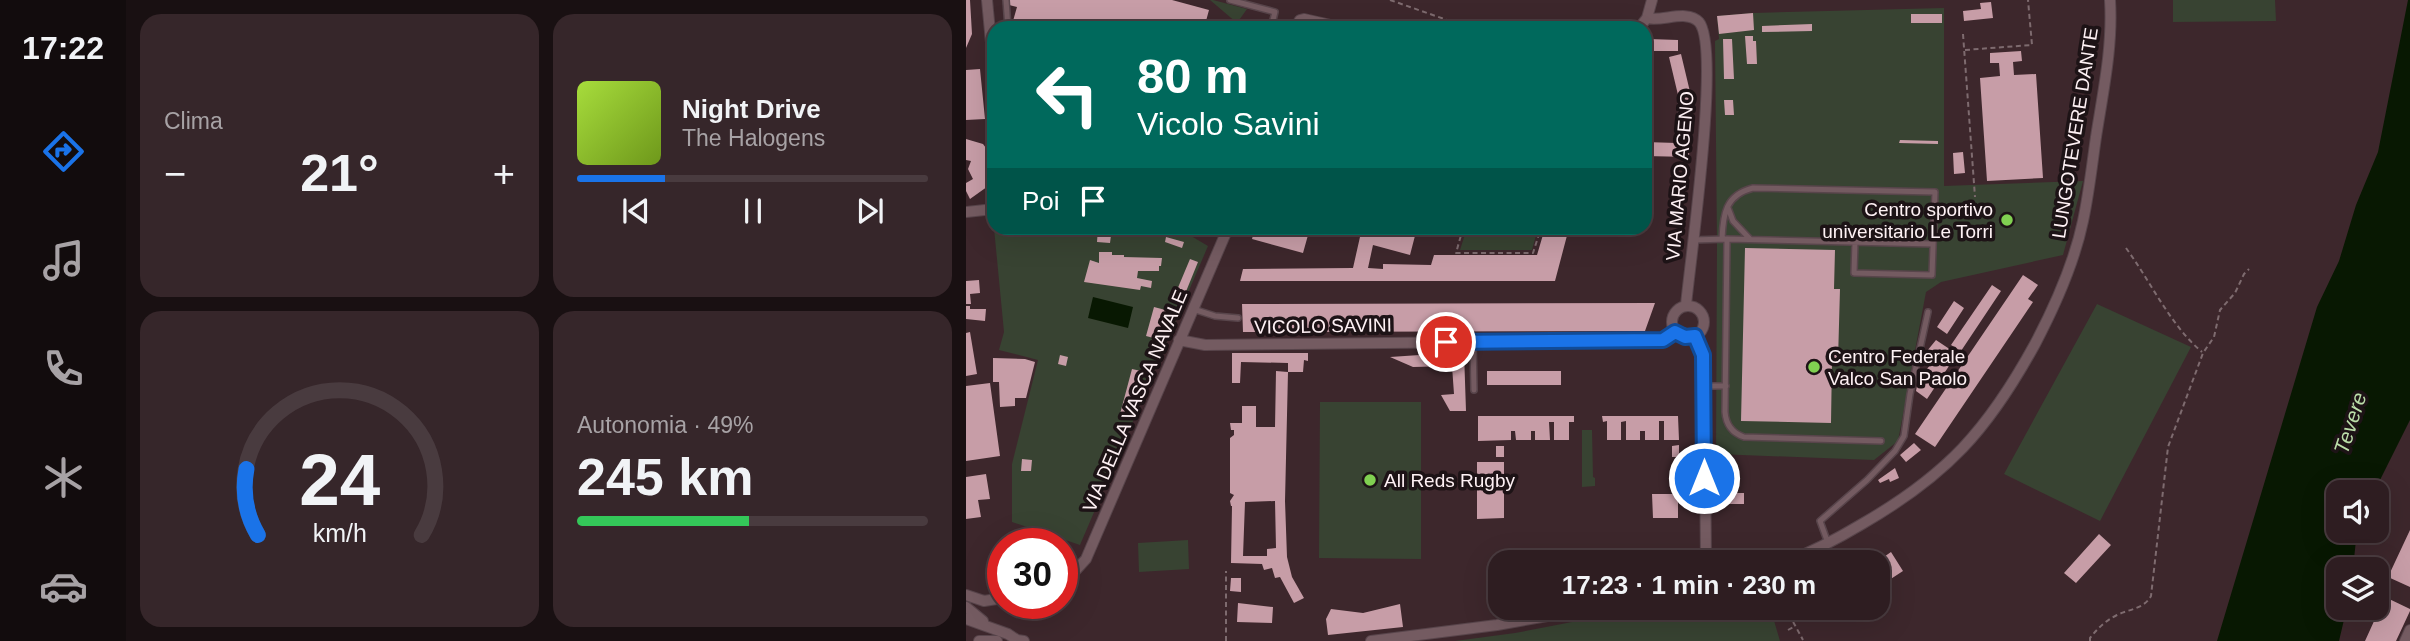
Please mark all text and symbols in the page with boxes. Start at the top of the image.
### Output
street label: LUNGOTEVERE DANTE [2048,26,2102,240]
text: 17:22 [22,30,104,66]
icon: left [1022,49,1113,140]
text: 80 m [1137,49,1249,103]
street label: VIA MARIO AGENO [1662,90,1698,262]
text: Night Drive [682,94,821,124]
text: Vicolo Savini [1137,106,1320,142]
text: Clima [164,108,223,134]
text: The Halogens [682,125,825,151]
icon: directions [39,127,88,176]
text: 21° [300,144,379,202]
text: − [164,153,186,195]
text: + [493,153,515,195]
icon: arrive [1074,182,1112,220]
text: Poi [1022,186,1060,216]
icon: previous [617,192,655,230]
icon: pause [734,192,772,230]
icon: next [851,192,889,230]
place label: Centro sportivo universitario Le Torri [1822,199,1993,242]
marker: Centro sportivo universitario Le Torri [1999,212,2015,228]
icon: music [39,236,88,285]
street label: VIA DELLA VASCA NAVALE [1079,287,1191,515]
pin [1416,312,1476,372]
street label: VICOLO SAVINI [1254,314,1392,338]
icon: arrive [1427,323,1465,361]
icon: phone [39,344,88,393]
place label: Centro Federale Valco San Paolo [1828,346,1967,389]
marker: Centro Federale Valco San Paolo [1806,359,1822,375]
water label: Tevere [2329,389,2371,457]
text: Autonomia · 49% [577,412,753,438]
text: 24 [299,439,380,520]
position arrow [1667,441,1741,515]
text: 245 km [577,448,753,506]
icon: climate [39,453,88,502]
place label: All Reds Rugby [1384,470,1515,491]
marker: All Reds Rugby [1362,472,1378,488]
map controls [2326,480,2389,620]
button: sound [2326,480,2389,543]
text: km/h [312,519,367,547]
speed limit sign: 30 [987,528,1078,619]
button: layers [2326,557,2389,620]
icon: car [39,562,88,611]
text: 17:23 · 1 min · 230 m [1562,570,1816,600]

